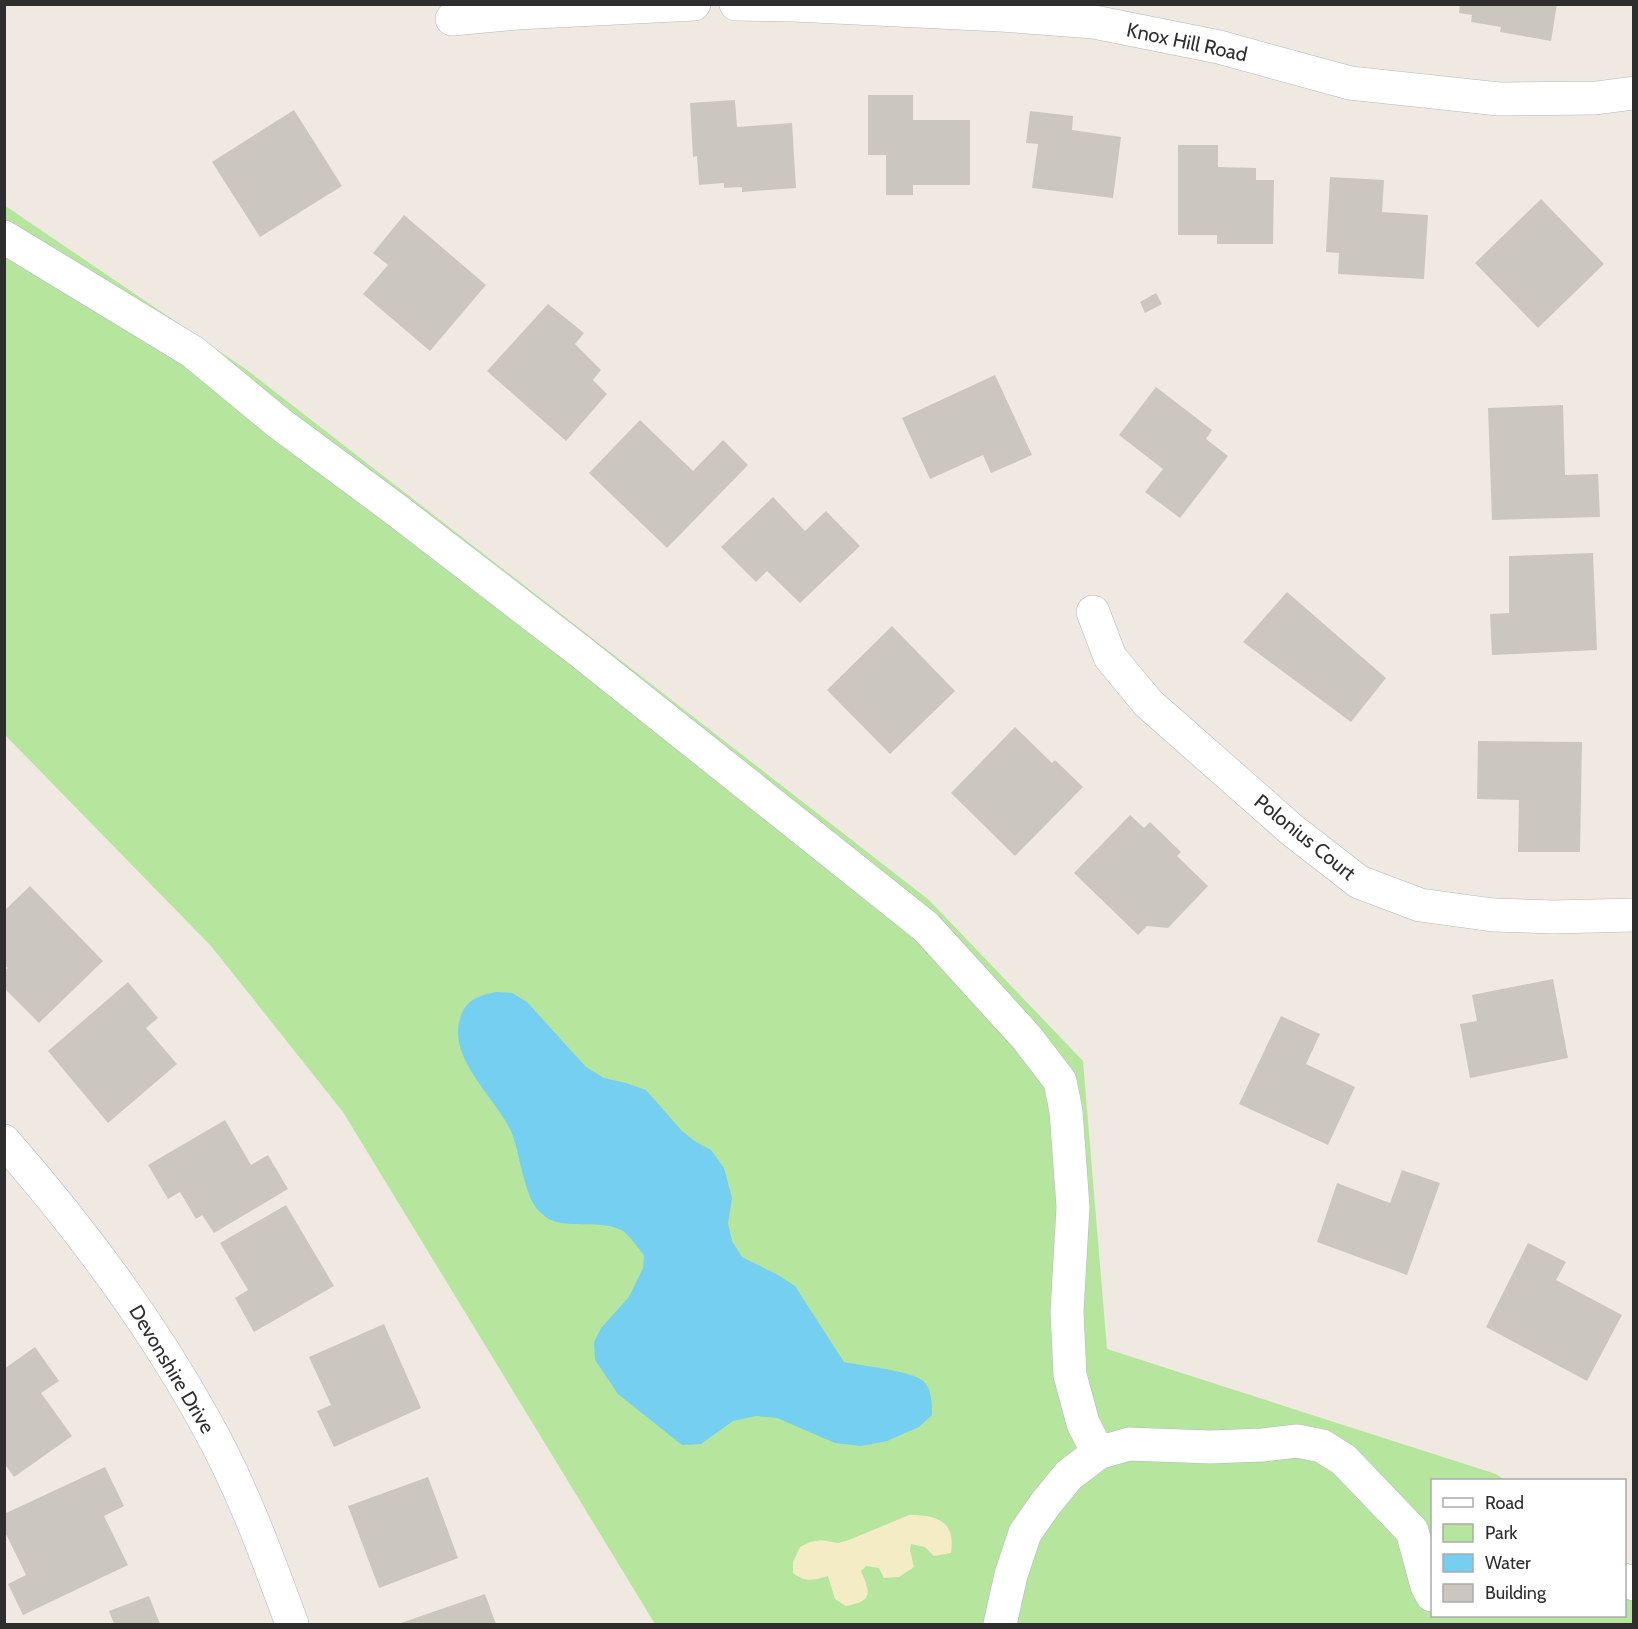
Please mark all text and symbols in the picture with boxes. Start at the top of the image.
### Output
street label: Knox Hill Road [1125,18,1249,66]
street label: Polonius Court [1250,789,1361,885]
street label: Devonshire Drive [124,1300,220,1438]
legend [1431,1479,1626,1617]
text: Road [1485,1492,1524,1514]
text: Park [1485,1522,1518,1544]
text: Water [1485,1552,1531,1574]
text: Building [1485,1582,1547,1604]

